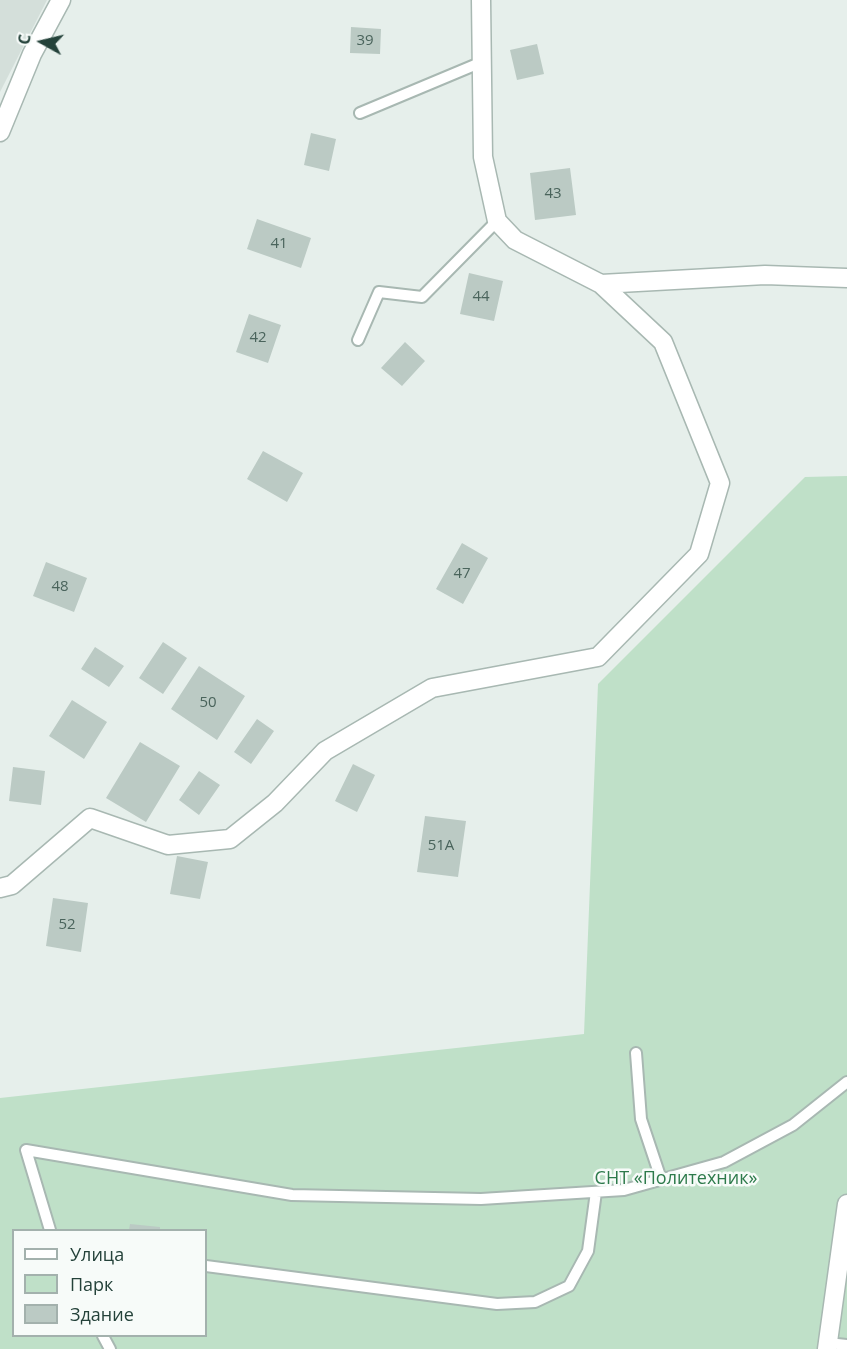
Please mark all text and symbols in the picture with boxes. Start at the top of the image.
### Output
north arrow [12,12,72,72]
house number: 39 [356,32,374,50]
text: С [13,33,36,46]
house number: 43 [544,185,562,203]
house number: 41 [270,235,288,253]
house number: 44 [472,288,490,306]
house number: 42 [249,329,267,347]
house number: 47 [453,565,471,583]
house number: 48 [51,578,69,596]
house number: 50 [199,694,217,712]
house number: 51А [428,837,454,855]
house number: 52 [58,916,76,934]
park label: СНТ «Политехник» [595,1168,757,1190]
legend [12,1229,207,1337]
text: Улица [70,1242,124,1266]
text: Парк [70,1272,113,1296]
text: Здание [70,1302,134,1326]

